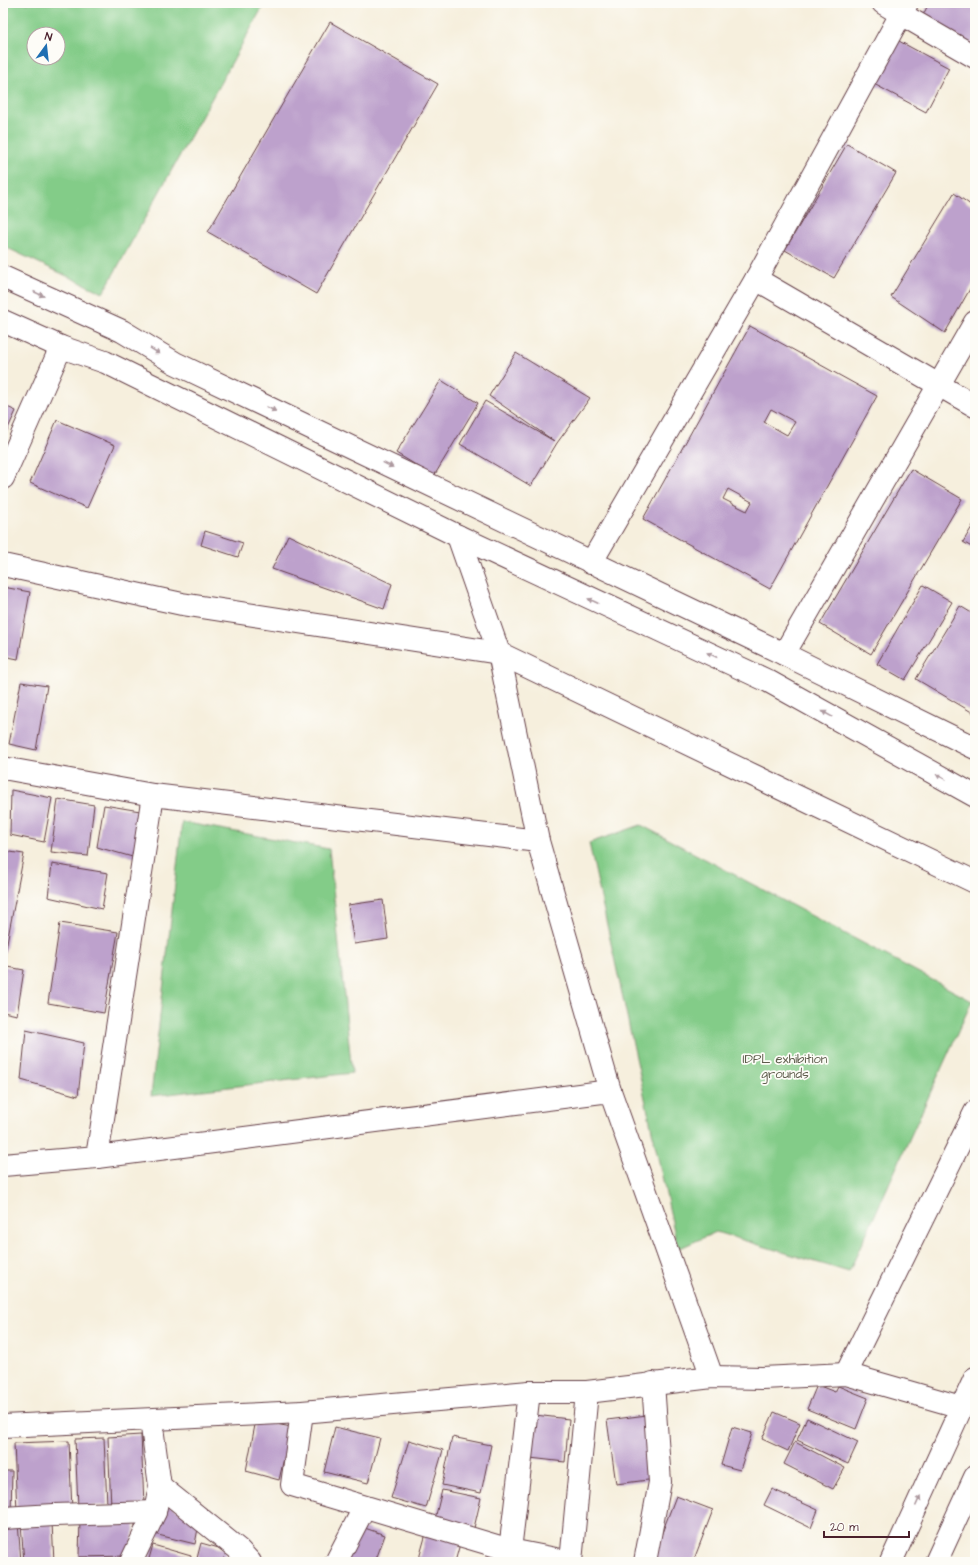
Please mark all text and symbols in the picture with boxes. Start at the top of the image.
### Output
north arrow [26,26,66,66]
text: N [43,29,54,45]
one-way arrow [33,291,45,297]
one-way arrow [149,347,161,354]
one-way arrow [266,406,277,412]
one-way arrow [383,462,394,468]
one-way arrow [588,598,599,604]
one-way arrow [706,652,717,658]
one-way arrow [821,710,833,717]
one-way arrow [935,774,947,780]
park label: IDPL exhibition grounds [743,1050,828,1084]
one-way arrow [915,1495,922,1507]
scale bar [824,1513,909,1539]
text: 20 m [830,1519,859,1536]

